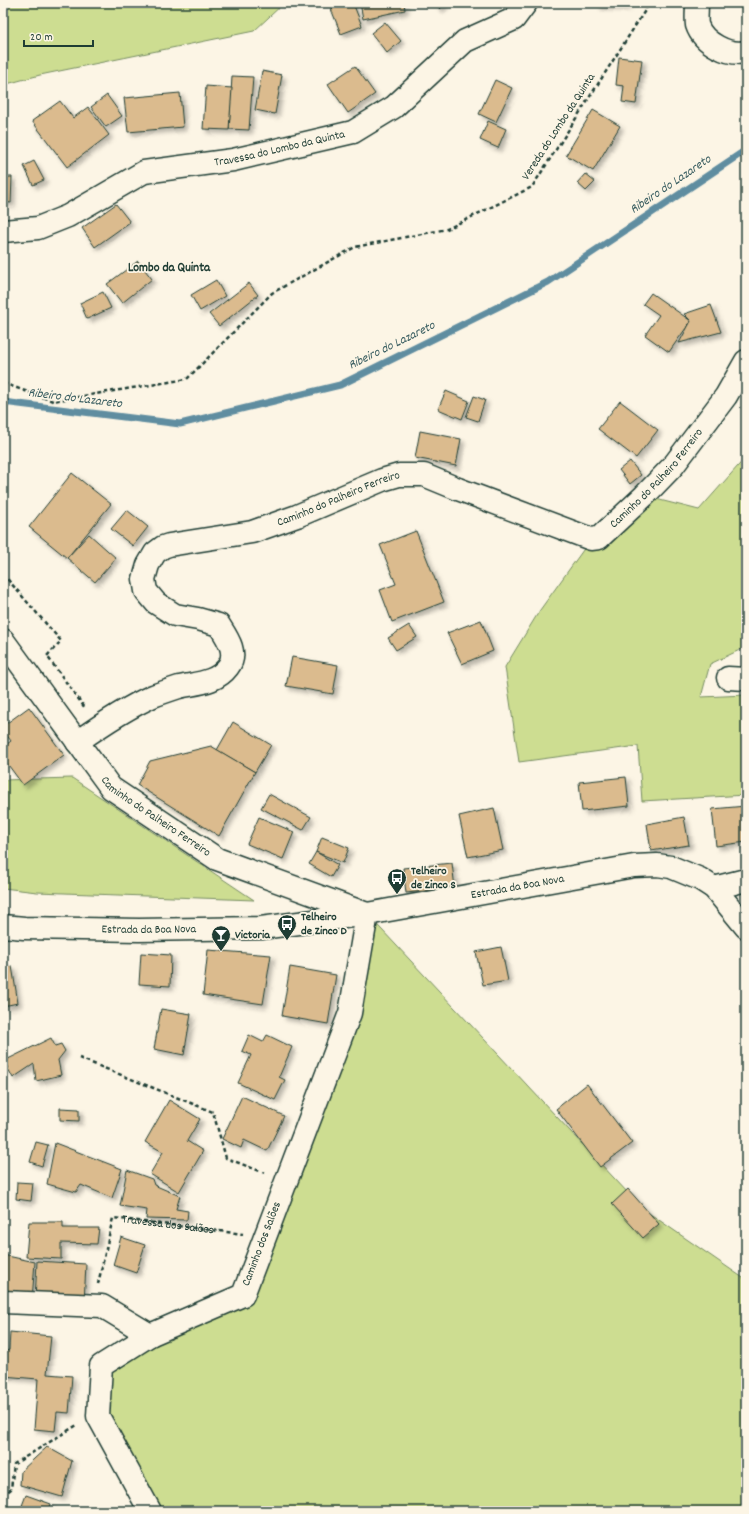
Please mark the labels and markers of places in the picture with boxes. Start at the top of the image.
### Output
place label: Telheiro de Zinco S [411,863,456,894]
bus stop icon: Telheiro de Zinco S [386,867,408,895]
place label: Telheiro de Zinco D [301,909,348,940]
bus stop icon: Telheiro de Zinco D [276,913,298,941]
bar icon: Victoria [210,924,232,952]
place label: Victoria [235,927,271,944]

